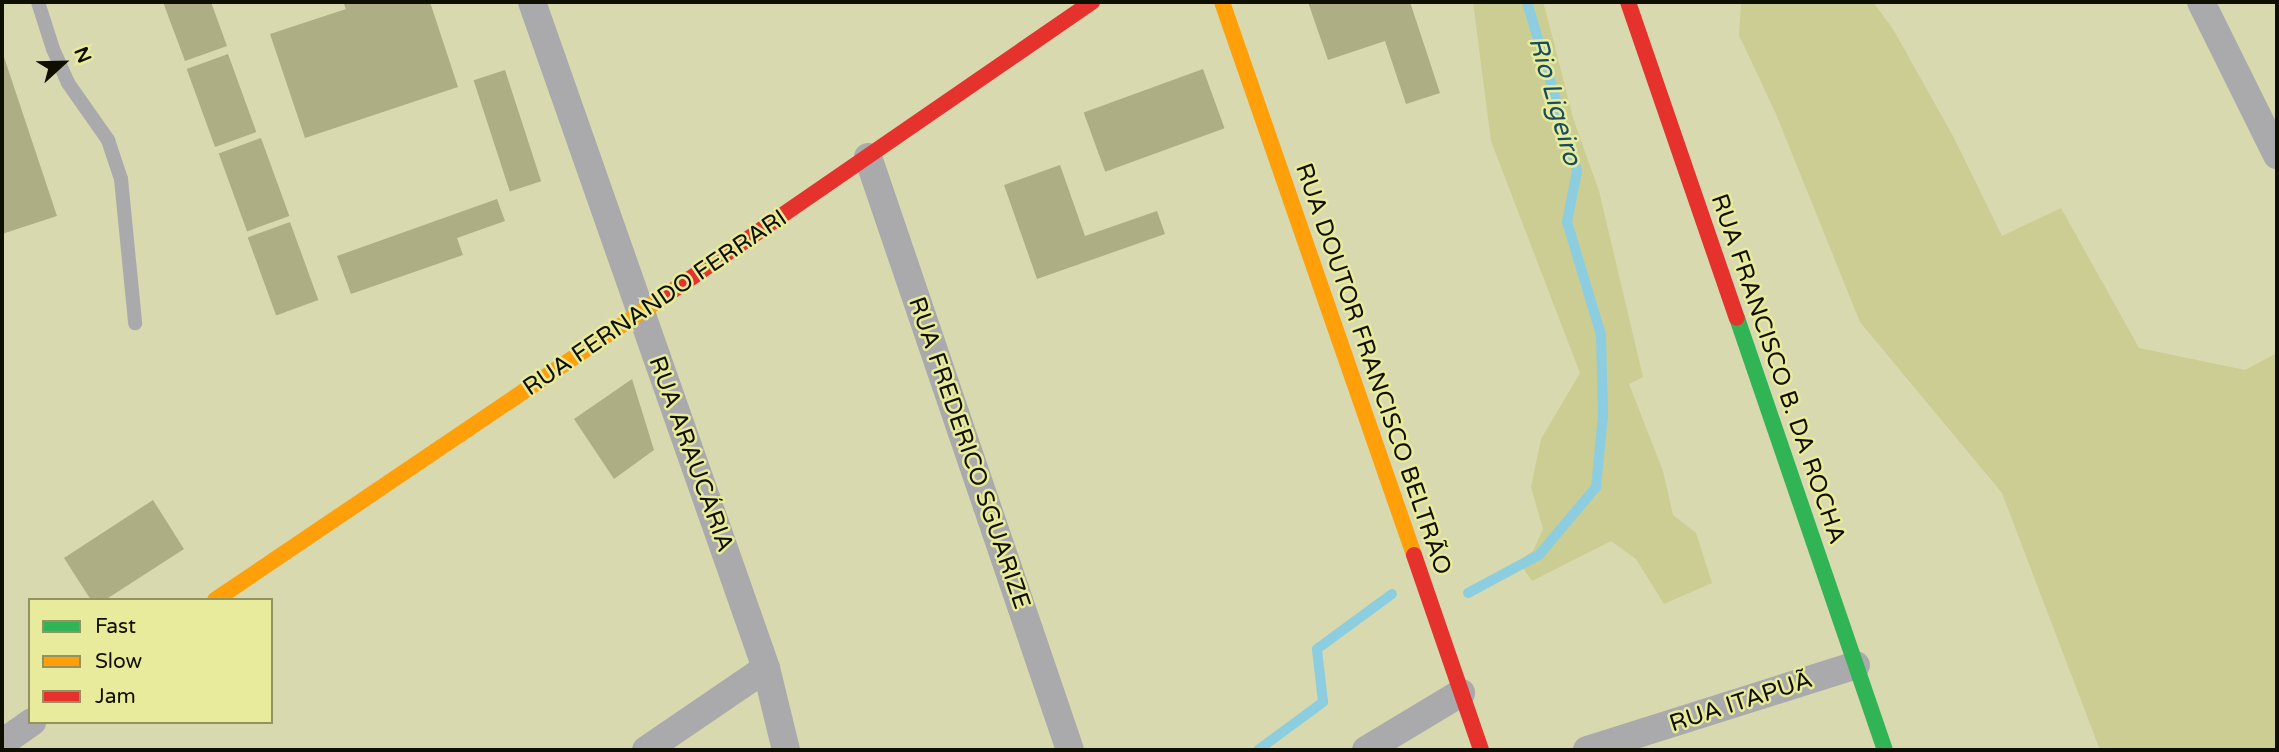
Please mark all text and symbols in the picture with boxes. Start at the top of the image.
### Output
north arrow [28,28,98,98]
water label: Rio Ligeiro [1522,33,1588,169]
text: N [69,44,96,66]
street label: RUA DOUTOR FRANCISCO BELTRÃO [1289,159,1457,579]
street label: RUA FRANCISCO B. DA ROCHA [1704,190,1852,548]
street label: RUA FERNANDO FERRARI [518,204,792,402]
street label: RUA FREDERICO SGUARIZE [902,293,1036,613]
street label: RUA ARAUCÁRIA [642,352,740,556]
legend [28,598,273,724]
text: Fast [95,614,136,639]
text: Slow [95,649,142,674]
street label: RUA ITAPUÃ [1666,665,1816,739]
text: Jam [95,684,136,709]

